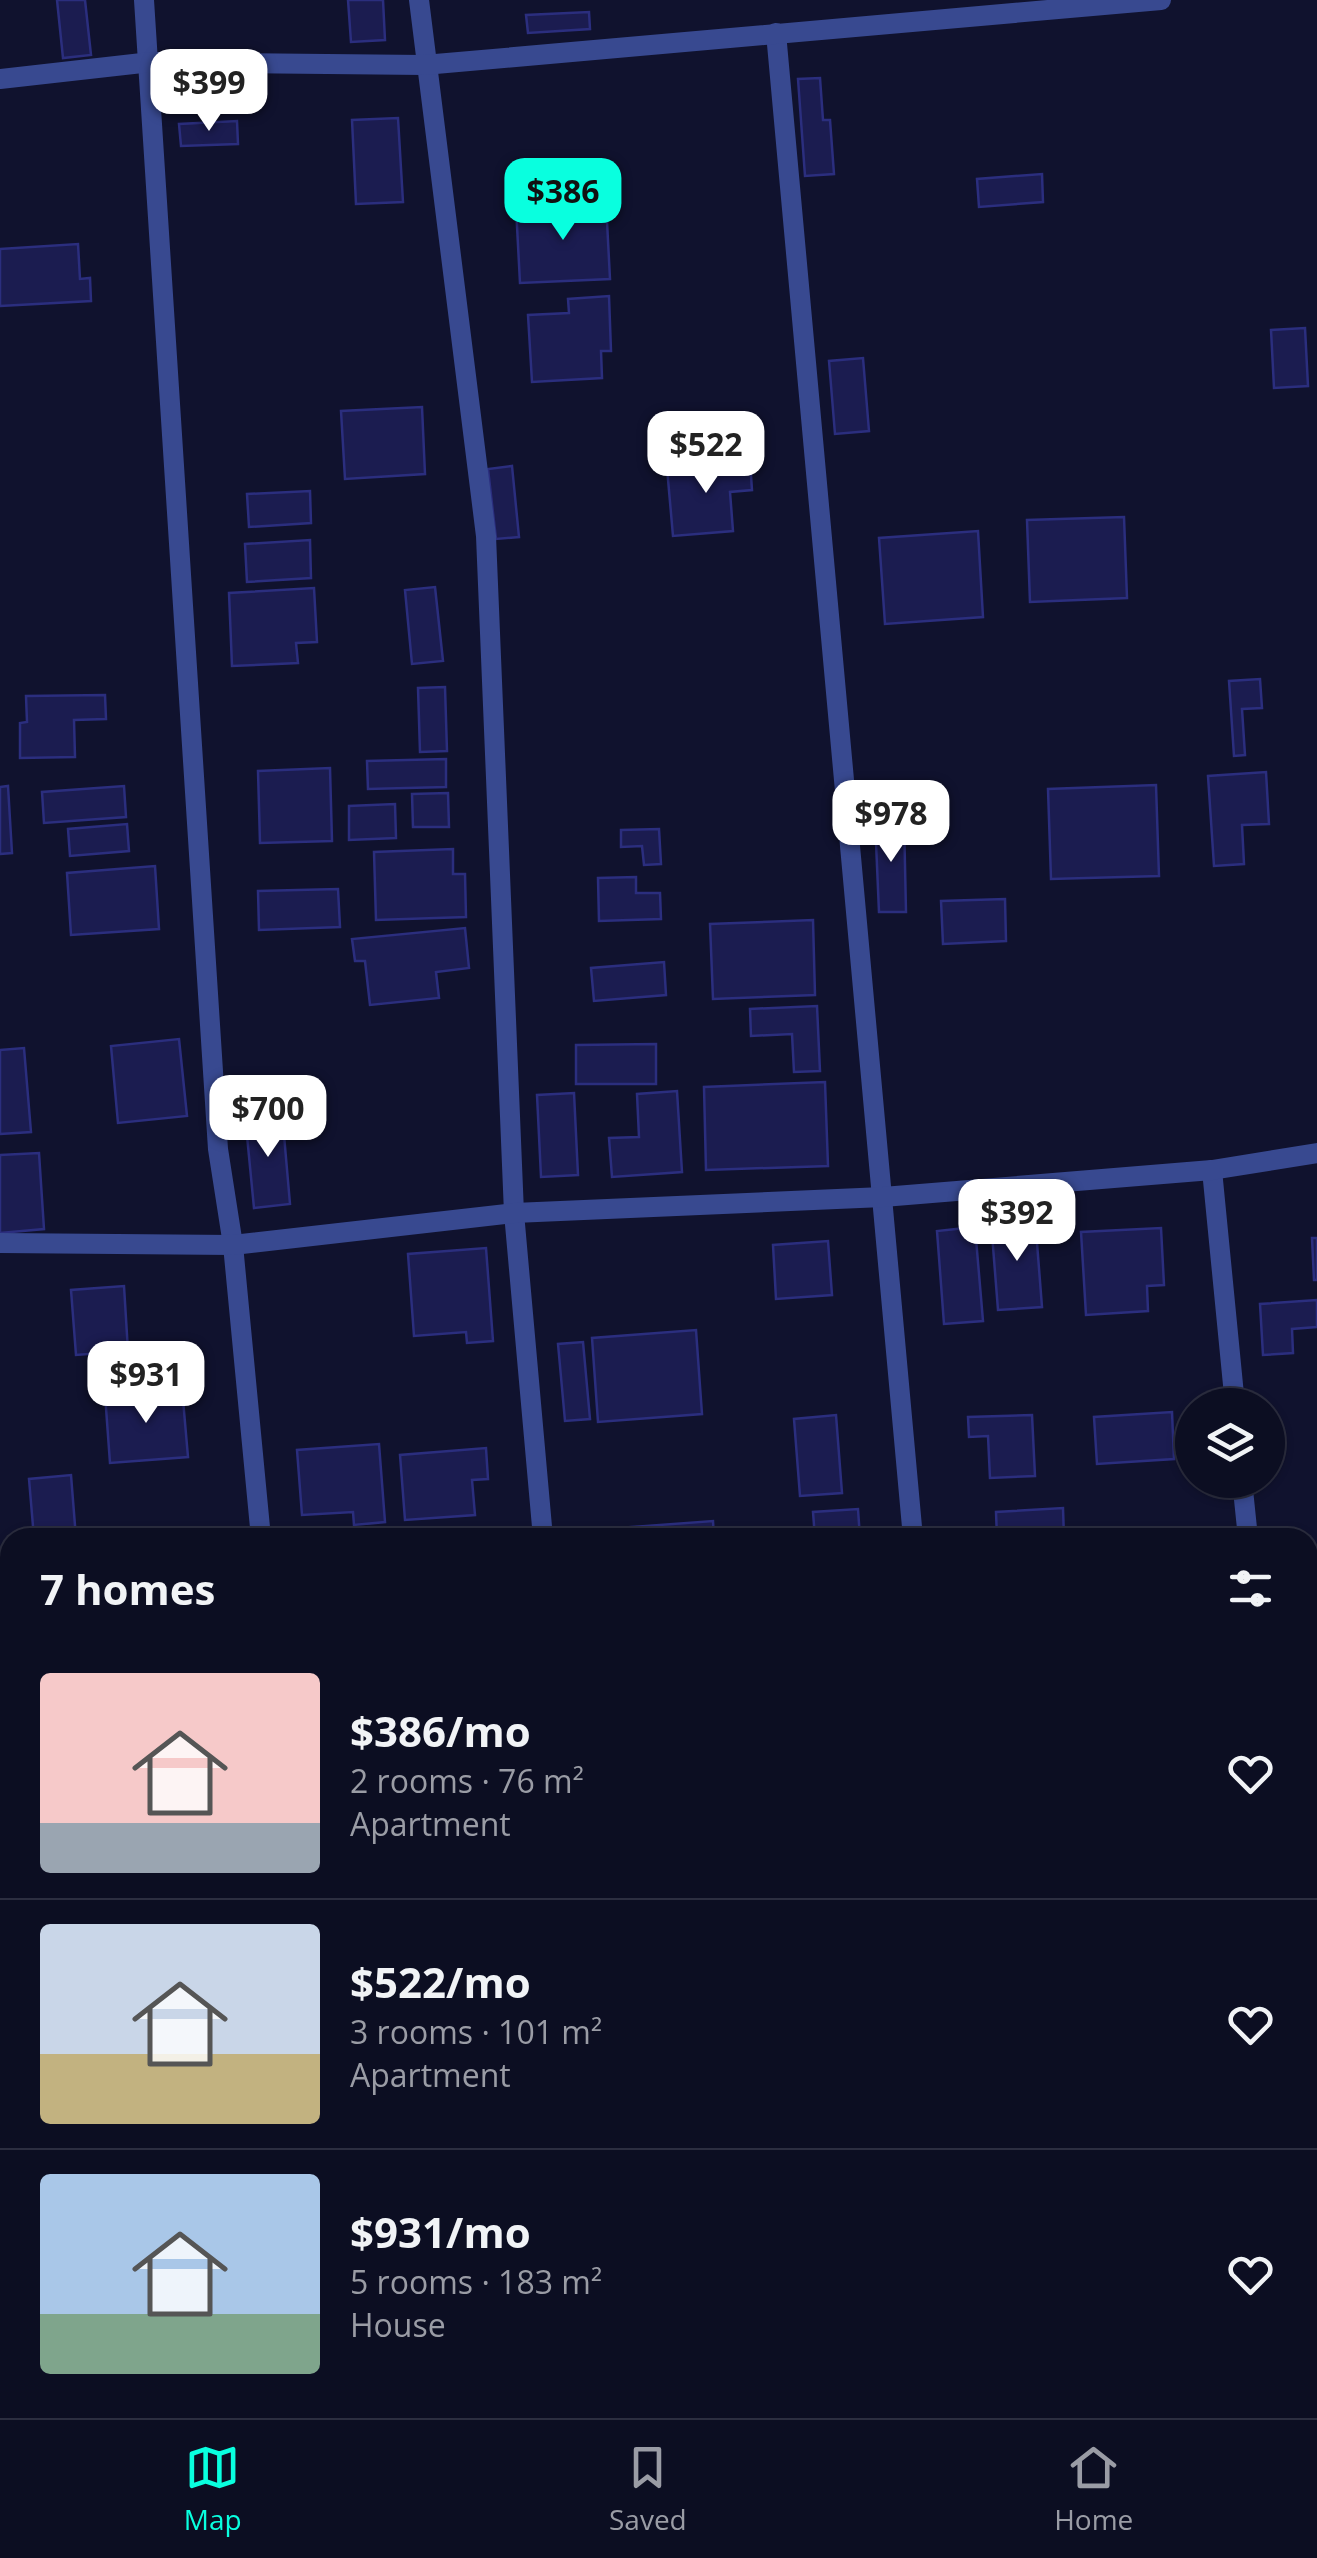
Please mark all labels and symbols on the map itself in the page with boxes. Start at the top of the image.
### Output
pin: $399 [150,49,268,134]
pin: $386 [504,158,622,243]
pin: $522 [647,411,765,496]
pin: $978 [832,780,950,865]
pin: $700 [209,1075,327,1160]
pin: $392 [958,1179,1076,1264]
pin: $931 [87,1341,205,1426]

